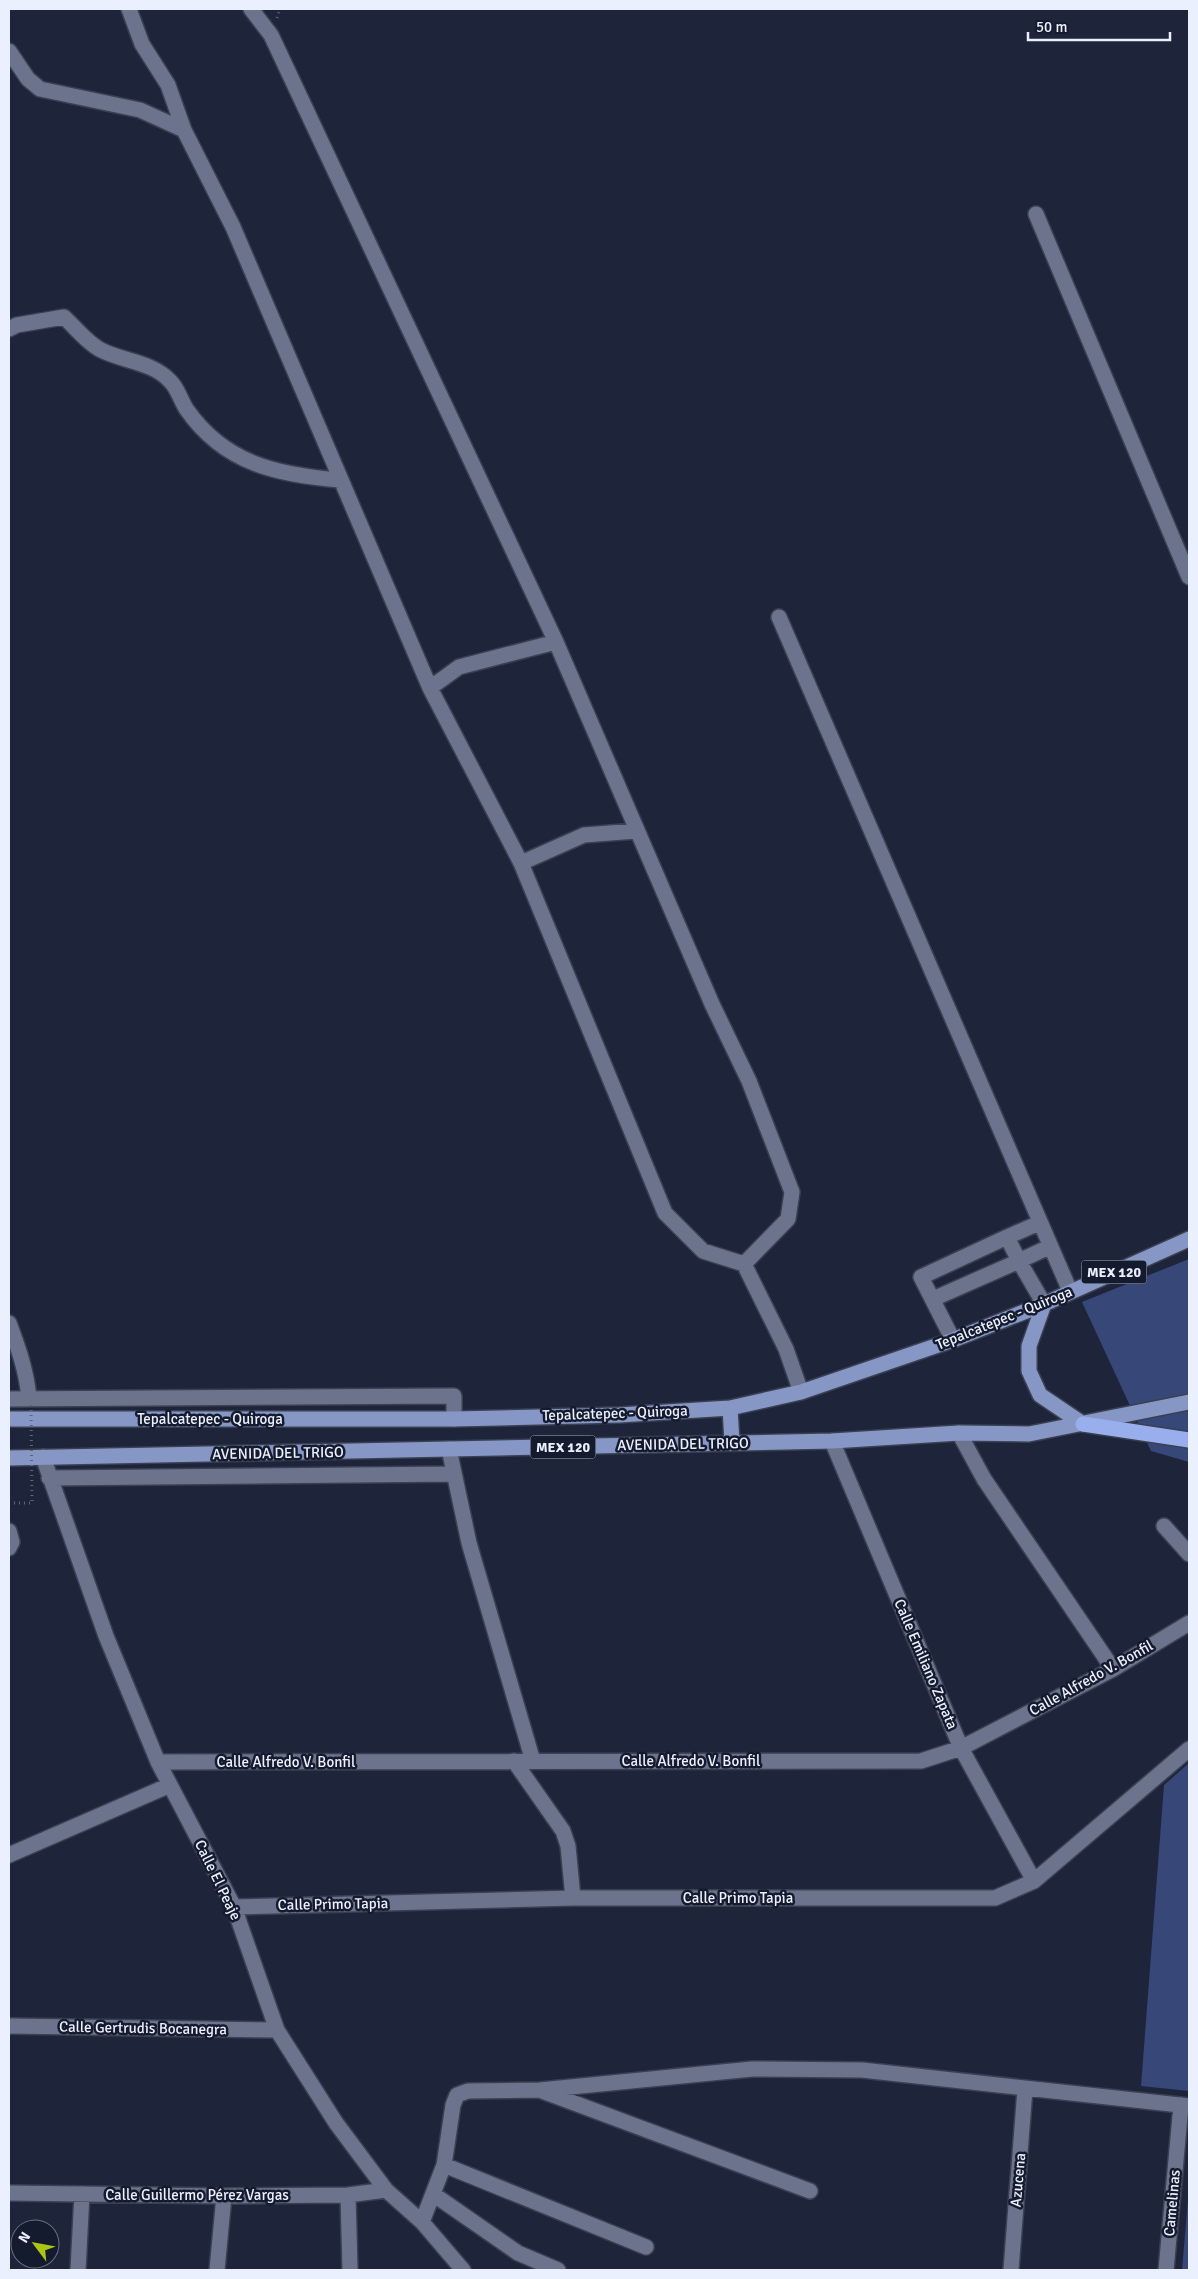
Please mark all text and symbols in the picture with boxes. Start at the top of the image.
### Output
scale bar [1028,10,1170,42]
text: 50 m [1036,18,1067,36]
road number: MEX 120 [1082,1260,1146,1284]
street label: Tepalcatepec - Quiroga [933,1282,1075,1354]
street label: Tepalcatepec - Quiroga [542,1401,688,1425]
street label: Tepalcatepec - Quiroga [137,1410,283,1428]
street label: AVENIDA DEL TRIGO [617,1434,749,1454]
road number: MEX 120 [530,1435,596,1458]
street label: AVENIDA DEL TRIGO [212,1443,344,1463]
street label: Calle Emiliano Zapata [890,1596,962,1732]
street label: Calle Alfredo V. Bonfil [1026,1636,1156,1720]
street label: Calle Alfredo V. Bonfil [622,1752,760,1770]
street label: Calle Alfredo V. Bonfil [217,1753,355,1771]
street label: Calle El Peaje [191,1837,245,1923]
street label: Calle Primo Tapia [683,1889,793,1907]
street label: Calle Primo Tapia [278,1894,388,1914]
street label: Calle Gertrudis Bocanegra [59,2018,227,2038]
street label: Azucena [1007,2152,1029,2208]
street label: Camelinas [1160,2169,1184,2237]
street label: Calle Guillermo Pérez Vargas [105,2186,289,2204]
north arrow [10,2219,60,2269]
text: N [15,2229,34,2246]

